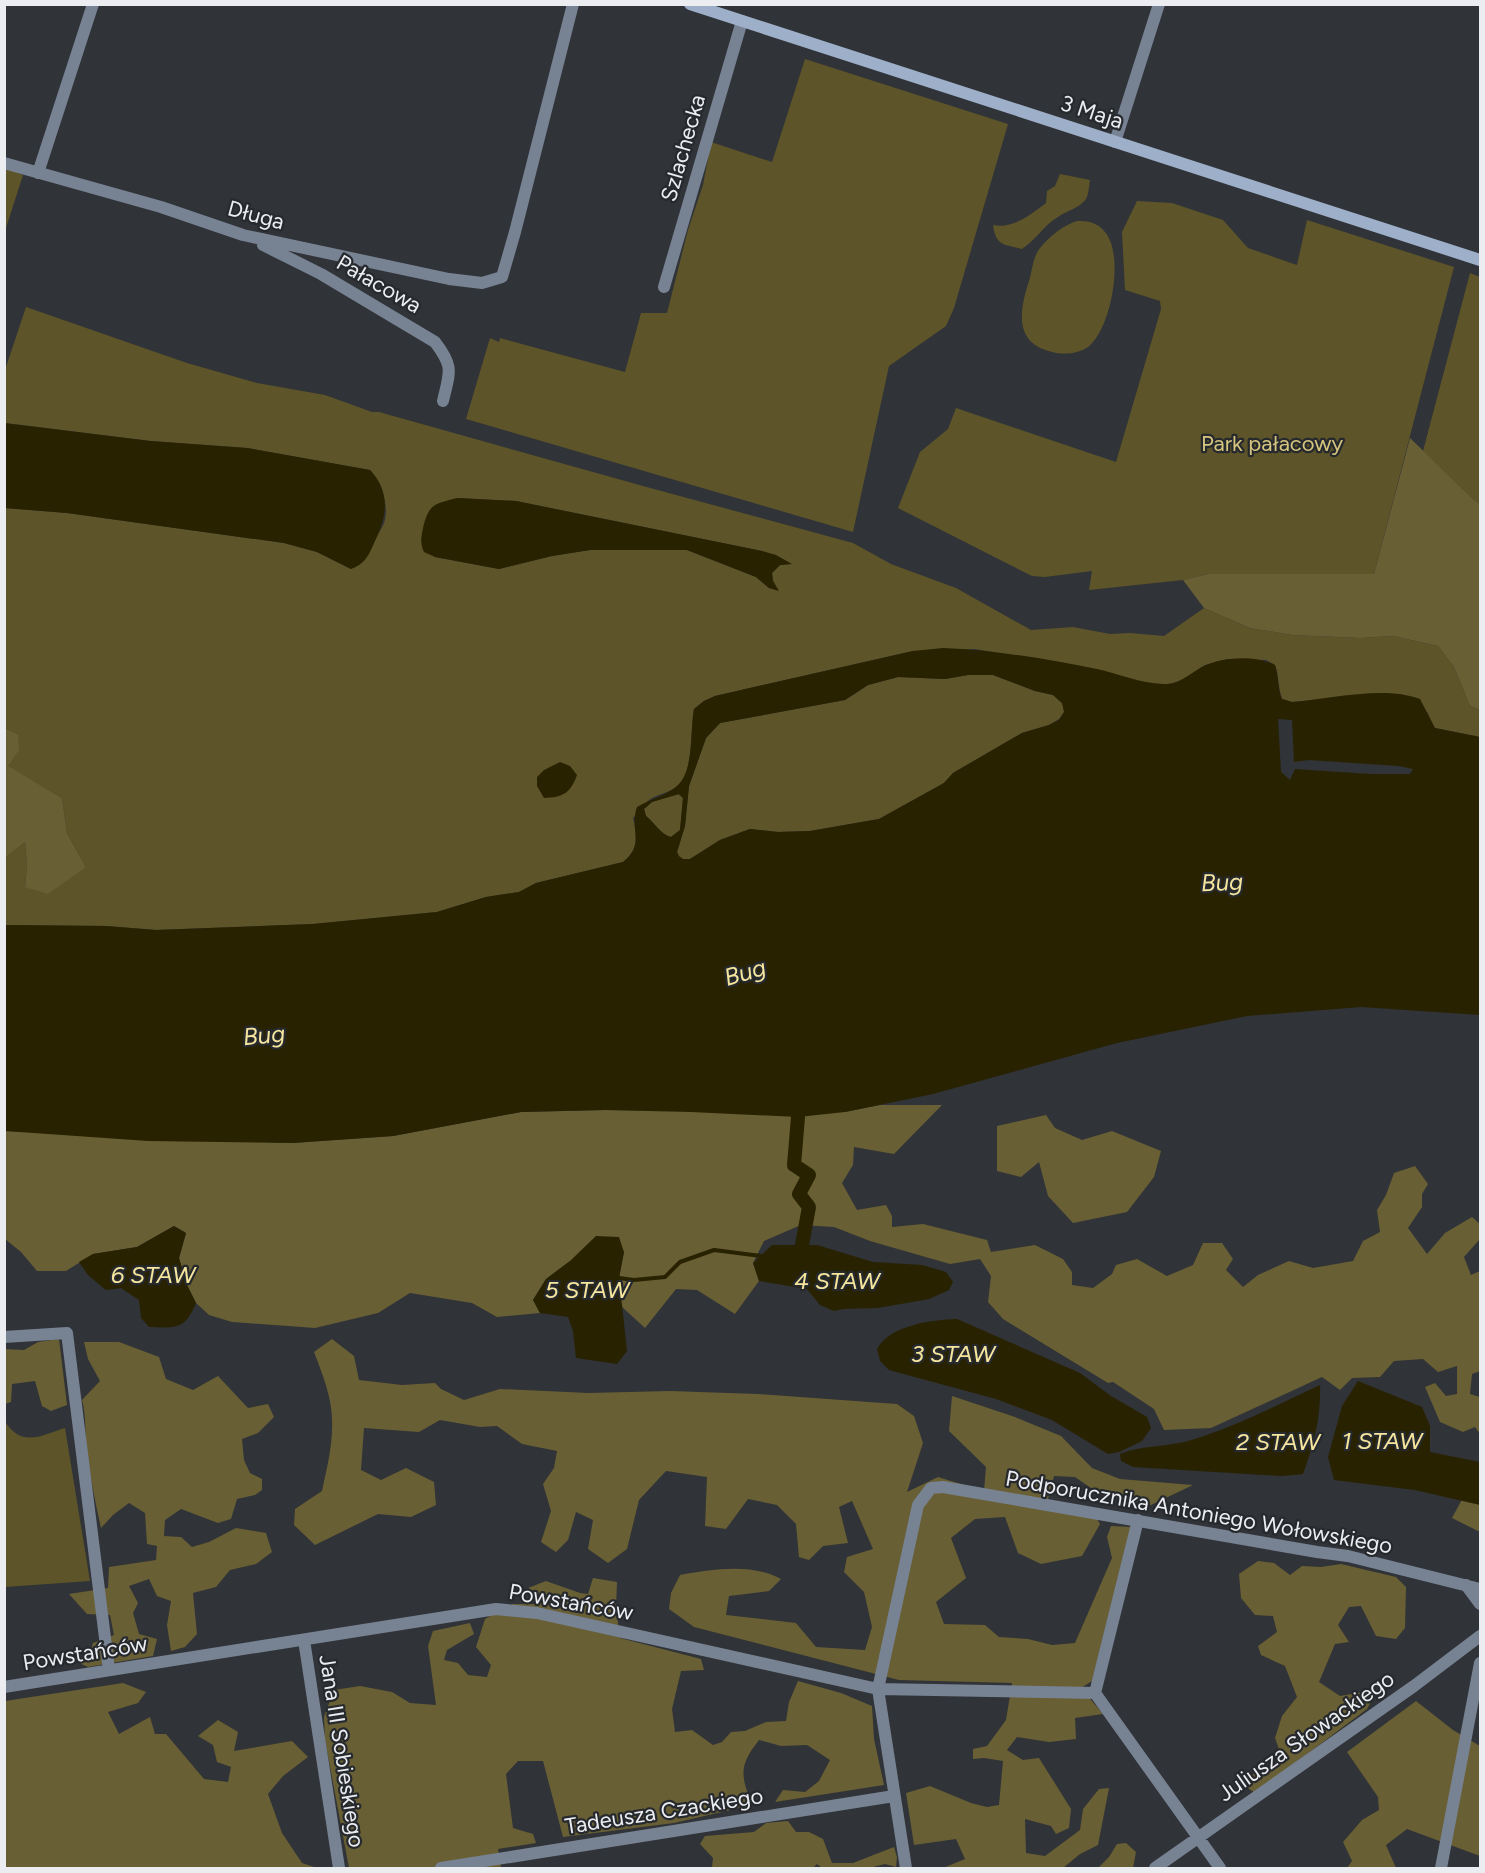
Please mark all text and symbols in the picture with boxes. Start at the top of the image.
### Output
street label: 3 Maja [1057,89,1127,135]
street label: Szlachecka [655,91,711,205]
street label: Długa [225,194,287,236]
street label: Pałacowa [332,249,426,319]
park label: Park pałacowy [1201,430,1343,457]
water label: Bug [1200,867,1244,897]
water label: Bug [721,952,769,992]
water label: Bug [242,1019,286,1051]
water label: 6 STAW [111,1260,197,1289]
water label: 4 STAW [794,1266,882,1295]
water label: 5 STAW [545,1275,631,1304]
water label: 3 STAW [911,1339,997,1368]
water label: 1 STAW [1342,1426,1424,1455]
water label: 2 STAW [1236,1427,1322,1456]
street label: Podporucznika Antoniego Wołowskiego [1004,1465,1394,1559]
street label: Powstańców [507,1578,636,1626]
street label: Powstańców [21,1630,150,1676]
street label: Jana III Sobieskiego [313,1653,371,1849]
street label: Juliusza Słowackiego [1213,1665,1399,1807]
street label: Tadeusza Czackiego [563,1782,765,1840]

